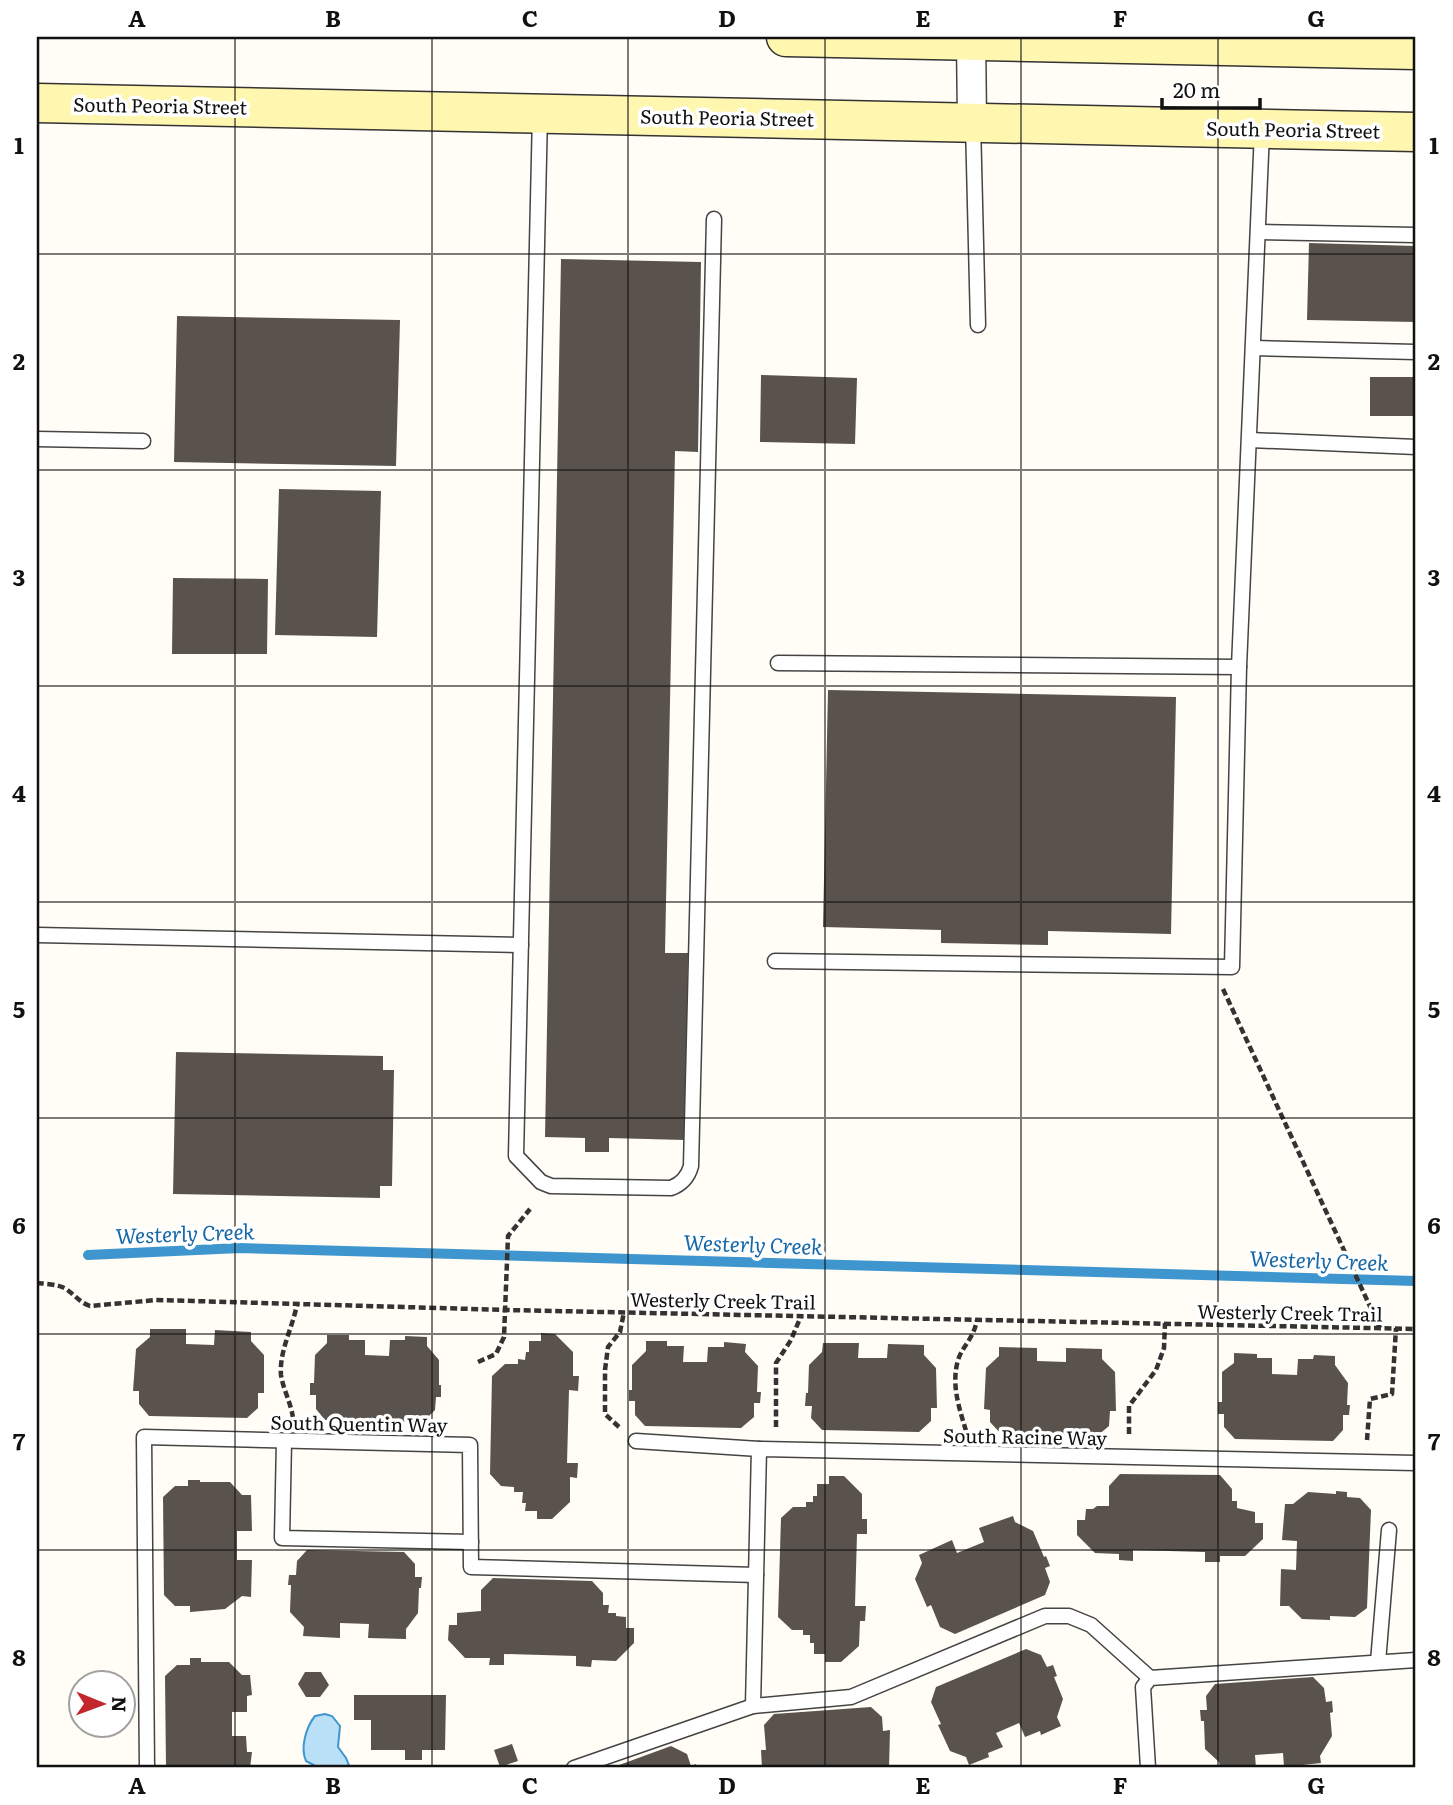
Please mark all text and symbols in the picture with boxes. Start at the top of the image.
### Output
text: A [128,0,146,34]
text: B [325,0,341,34]
text: C [522,0,538,34]
text: D [718,0,736,34]
text: E [915,0,931,34]
text: F [1113,0,1128,34]
text: G [1307,0,1325,34]
scale bar [1162,66,1260,110]
text: 20 m [1173,73,1220,104]
street label: South Peoria Street [73,89,248,121]
street label: South Peoria Street [640,101,815,133]
street label: South Peoria Street [1206,113,1381,145]
text: 1 [14,127,24,161]
text: 1 [1429,127,1439,161]
text: 2 [13,343,25,377]
text: 2 [1428,343,1440,377]
text: 3 [13,559,25,593]
text: 3 [1428,559,1440,593]
text: 4 [12,775,26,809]
text: 4 [1427,775,1441,809]
text: 5 [13,991,25,1025]
text: 5 [1428,991,1440,1025]
text: 6 [12,1207,26,1241]
text: 6 [1427,1207,1441,1241]
water label: Westerly Creek [115,1214,256,1250]
water label: Westerly Creek [683,1225,824,1261]
water label: Westerly Creek [1249,1241,1390,1277]
street label: Westerly Creek Trail [630,1284,816,1316]
street label: Westerly Creek Trail [1197,1296,1383,1328]
street label: South Quentin Way [270,1407,448,1439]
street label: South Racine Way [943,1421,1107,1451]
text: 7 [13,1423,26,1457]
text: 7 [1428,1423,1441,1457]
text: 8 [12,1639,26,1673]
text: 8 [1427,1639,1441,1673]
north arrow [66,1668,136,1738]
text: N [106,1696,134,1713]
text: A [128,1767,146,1801]
text: B [325,1767,341,1801]
text: C [522,1767,538,1801]
text: D [718,1767,736,1801]
text: E [915,1767,931,1801]
text: F [1113,1767,1128,1801]
text: G [1307,1767,1325,1801]

